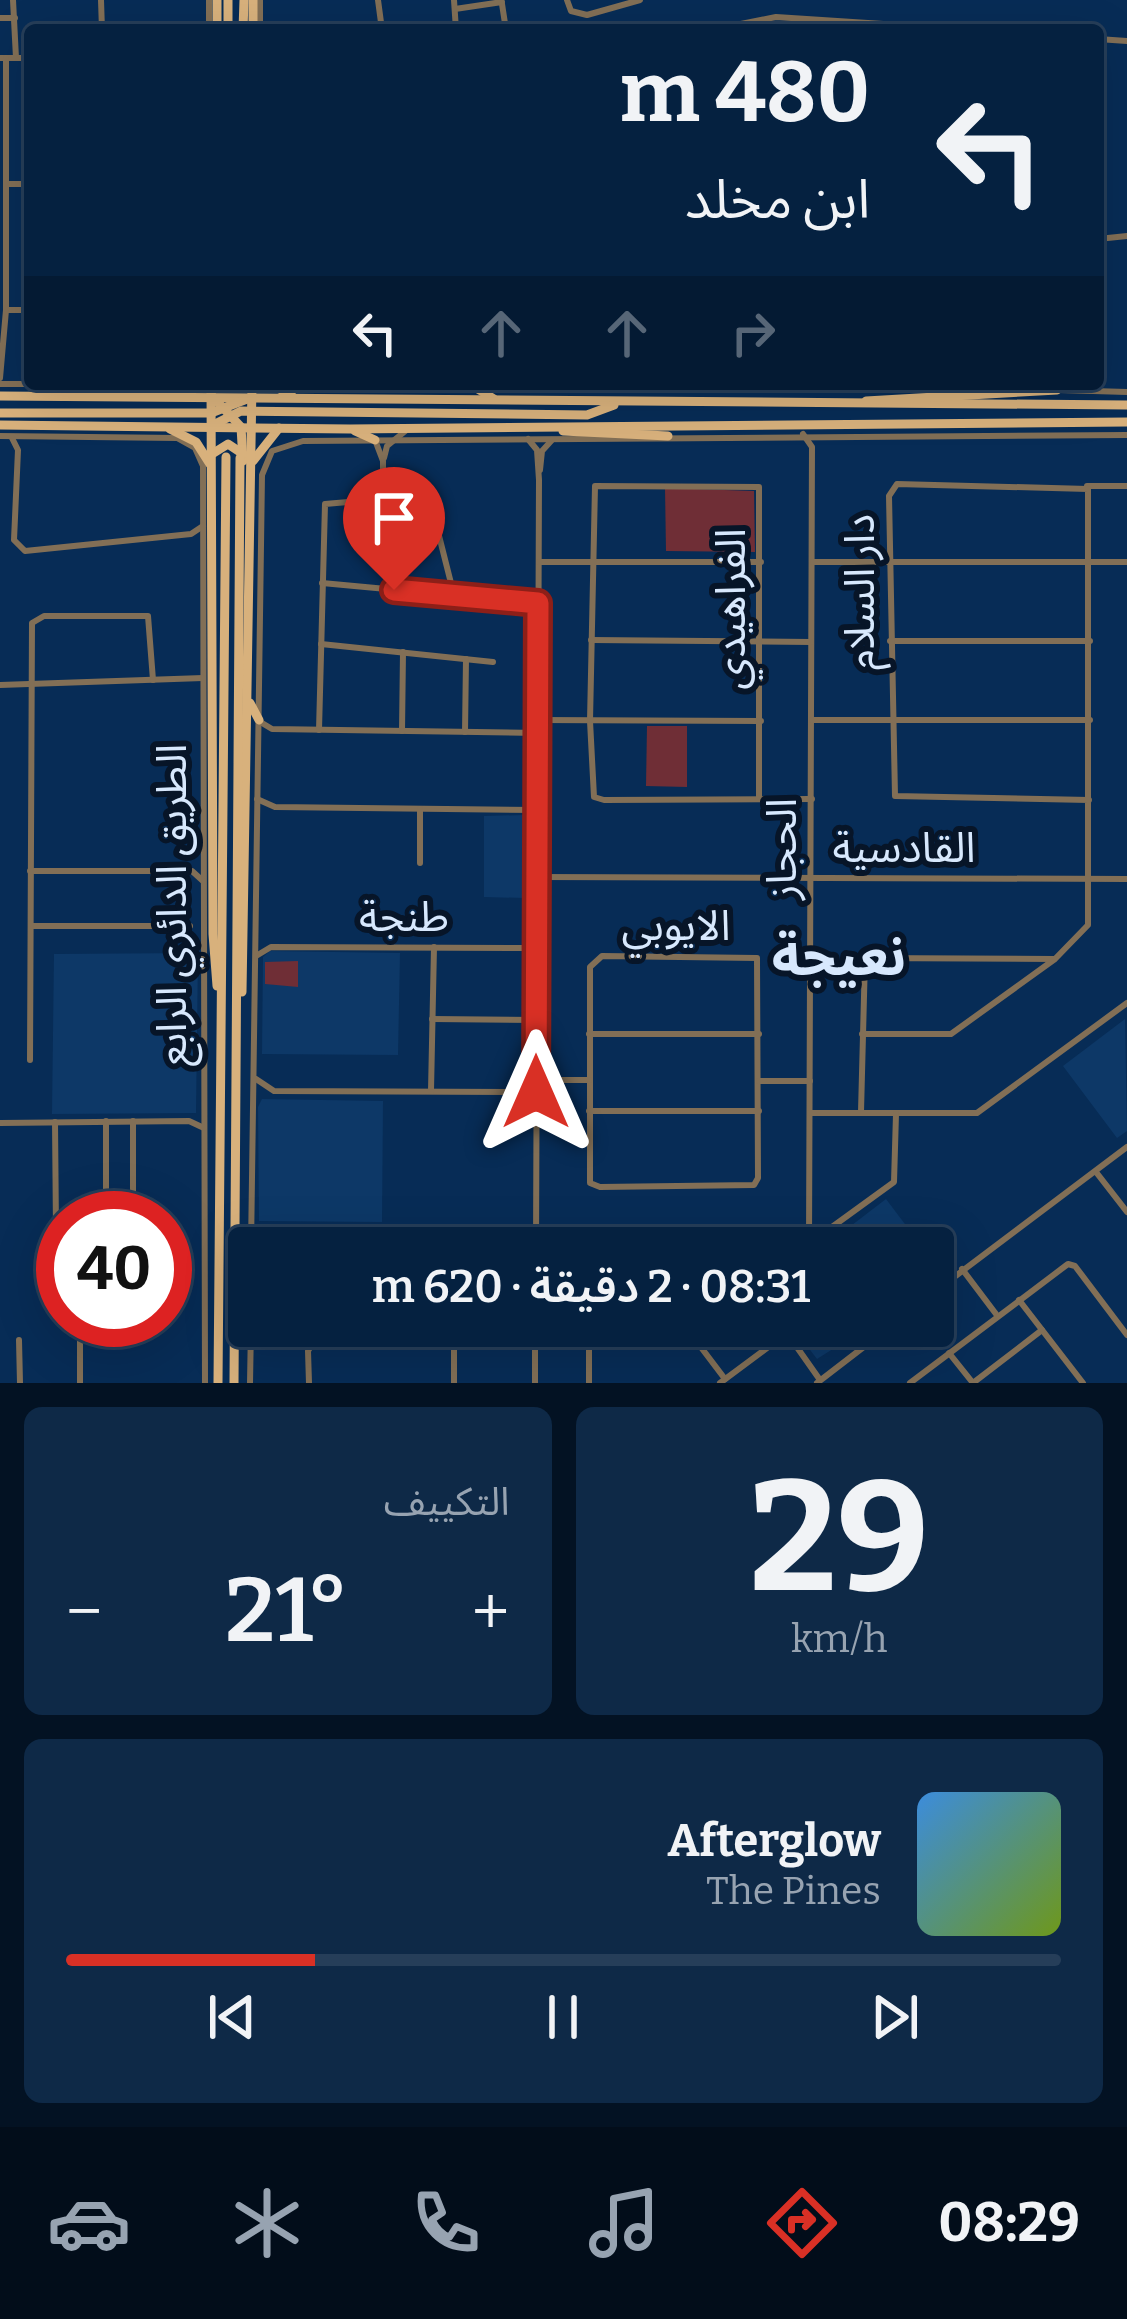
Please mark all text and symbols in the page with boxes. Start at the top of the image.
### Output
text: 480 m [620,42,870,143]
icon: left [912,72,1068,228]
text: ابن مخلد [685,168,870,232]
icon: left [342,300,408,366]
icon: ahead [468,300,534,366]
icon: ahead [594,300,660,366]
icon: right [720,300,786,366]
pin [343,467,445,590]
icon: arrive [361,485,427,551]
street label: دار السلام [835,514,891,670]
street label: الفراهيدي [706,528,763,690]
street label: الطريق الدائري الرابع [147,744,204,1066]
street label: الحجاز [757,798,807,902]
street label: القادسية [833,823,975,873]
street label: طنجة [359,892,449,942]
street label: الايوبي [621,901,731,958]
district label: نعيجة [772,925,906,989]
position arrow [473,1029,599,1155]
speed limit sign: 40 [36,1191,192,1347]
text: 08:31 · 2 دقيقة · 620 m [372,1260,810,1314]
text: 29 [749,1444,929,1631]
text: التكييف [384,1479,510,1525]
text: 21° [225,1557,349,1665]
text: − [66,1572,102,1651]
text: + [472,1572,510,1651]
text: km/h [791,1616,888,1662]
text: Afterglow [668,1814,881,1868]
text: The Pines [706,1868,881,1914]
icon: previous [199,1984,265,2050]
icon: pause [530,1984,596,2050]
icon: next [862,1984,928,2050]
icon: car [47,2181,131,2265]
icon: climate [225,2181,309,2265]
icon: phone [404,2181,488,2265]
icon: music [582,2181,666,2265]
icon: directions [760,2181,844,2265]
text: 08:29 [938,2191,1080,2255]

